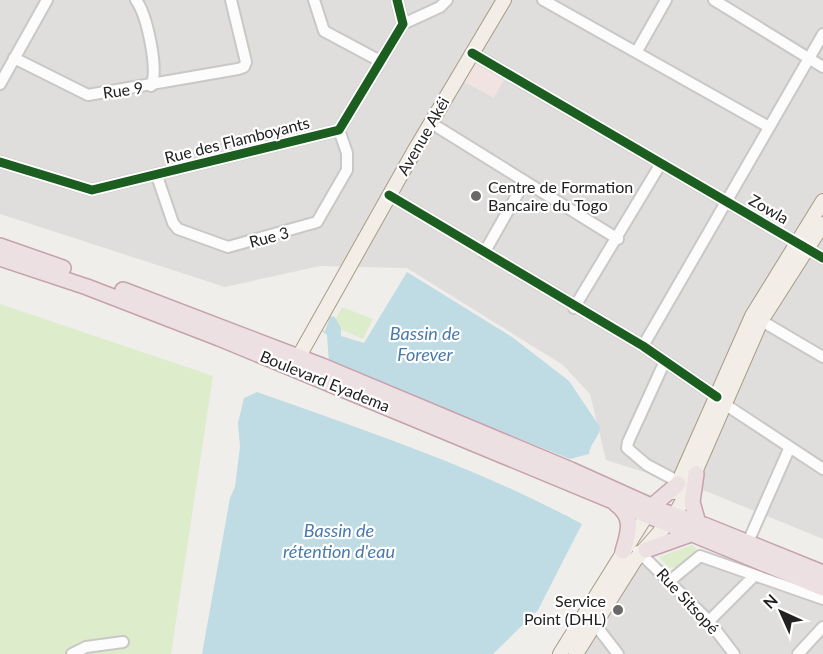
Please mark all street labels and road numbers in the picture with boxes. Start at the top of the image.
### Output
street label: Rue 9 [102,77,144,102]
street label: Avenue Akéi [393,93,453,178]
street label: Rue des Flamboyants [162,112,311,167]
street label: Zowla [746,190,792,227]
street label: Rue 3 [247,222,291,251]
street label: Boulevard Eyadema [258,346,393,415]
street label: Rue Sitsopé [653,564,724,637]

